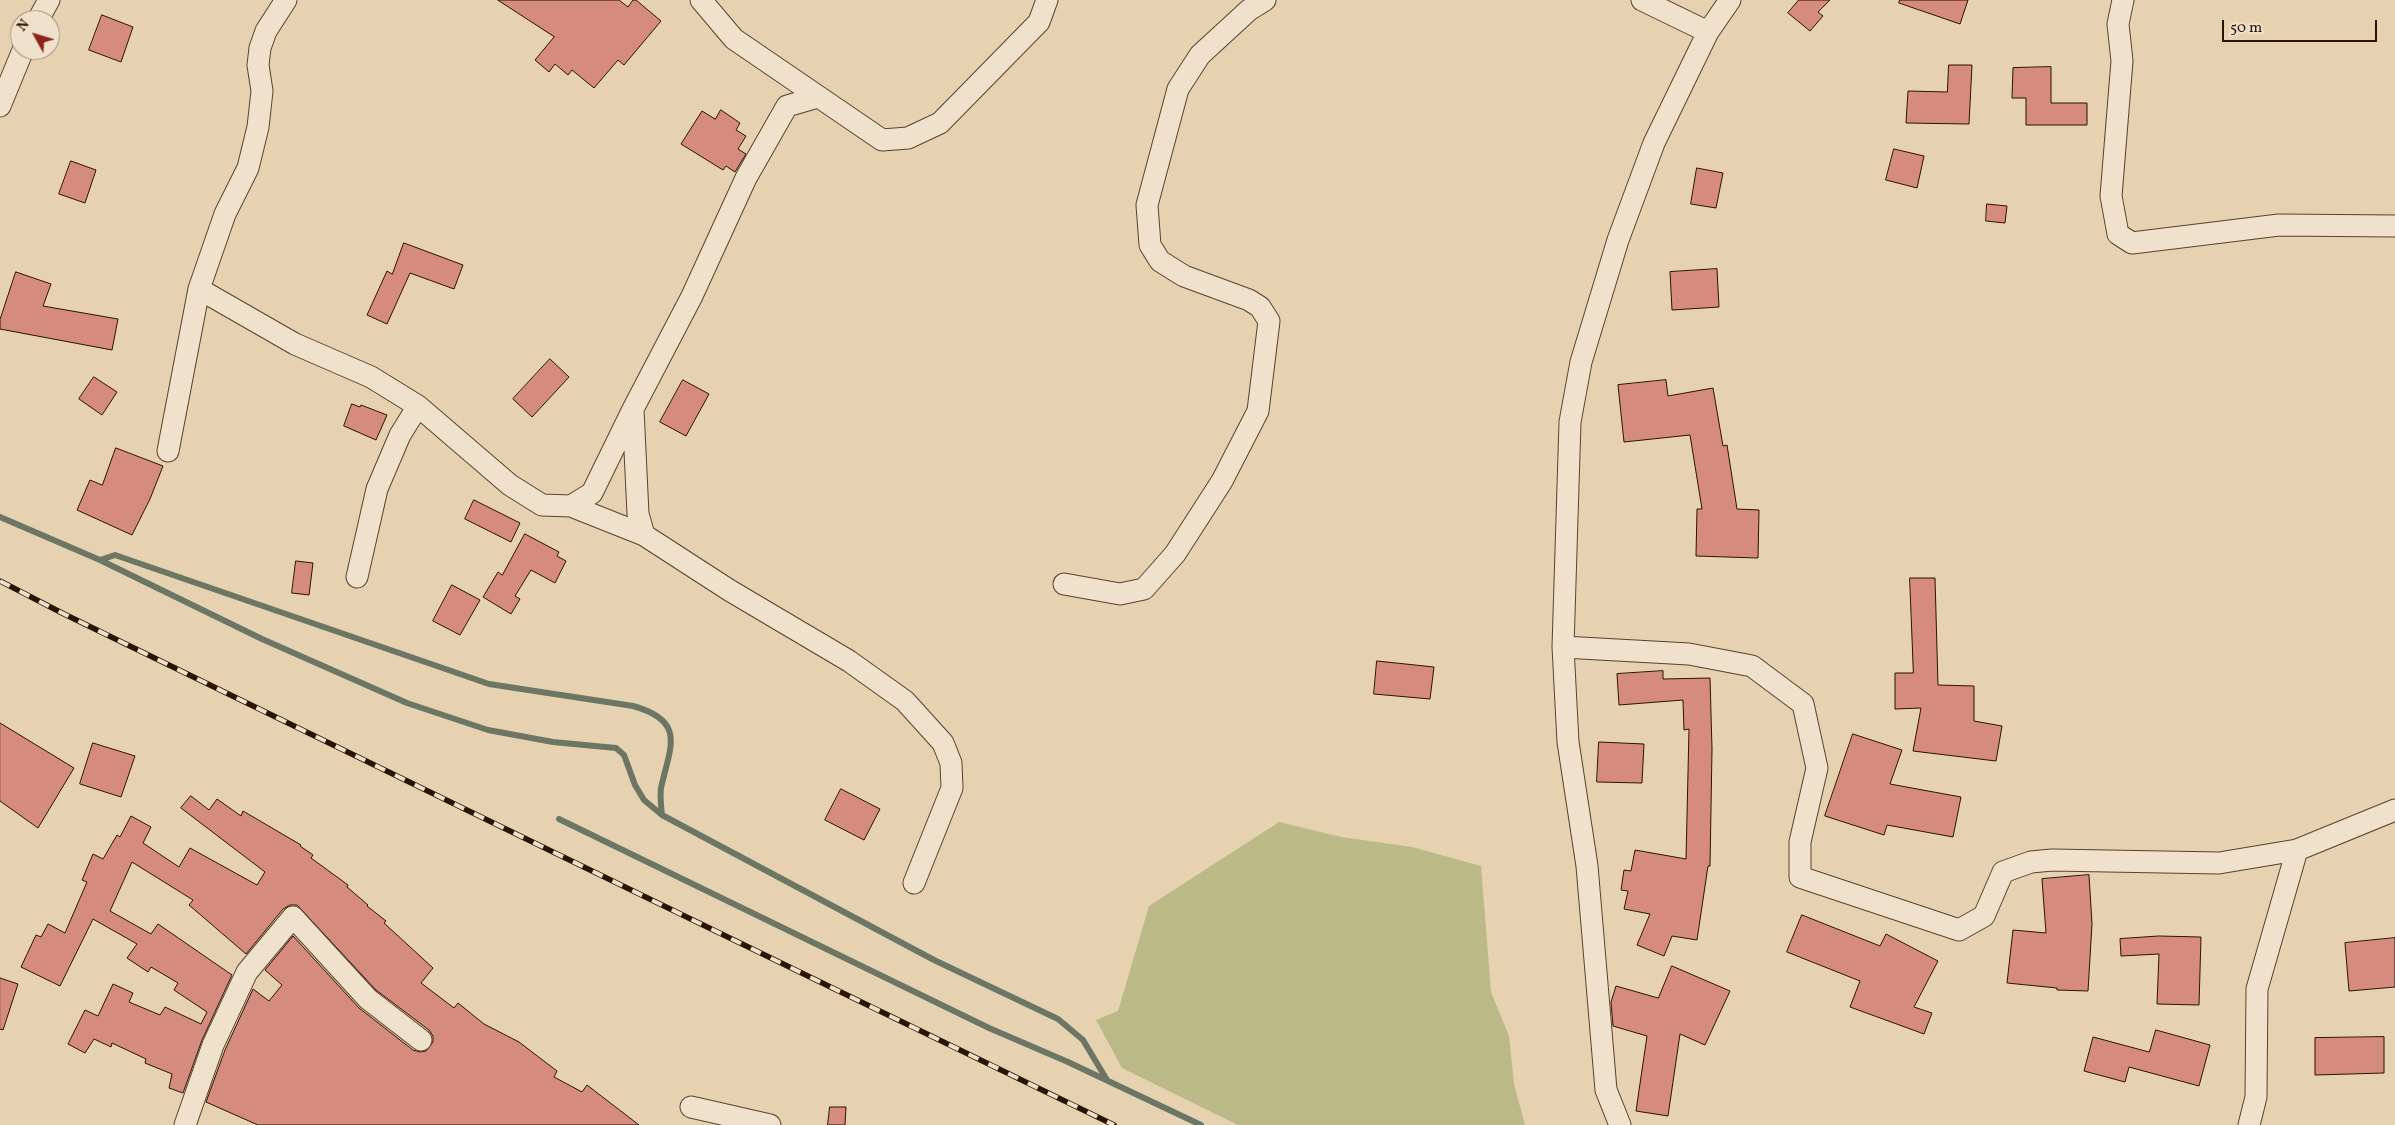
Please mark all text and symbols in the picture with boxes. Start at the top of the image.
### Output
north arrow [10,10,60,60]
scale bar [2225,10,2380,42]
text: N [13,16,34,36]
text: 50 m [2230,18,2262,39]

